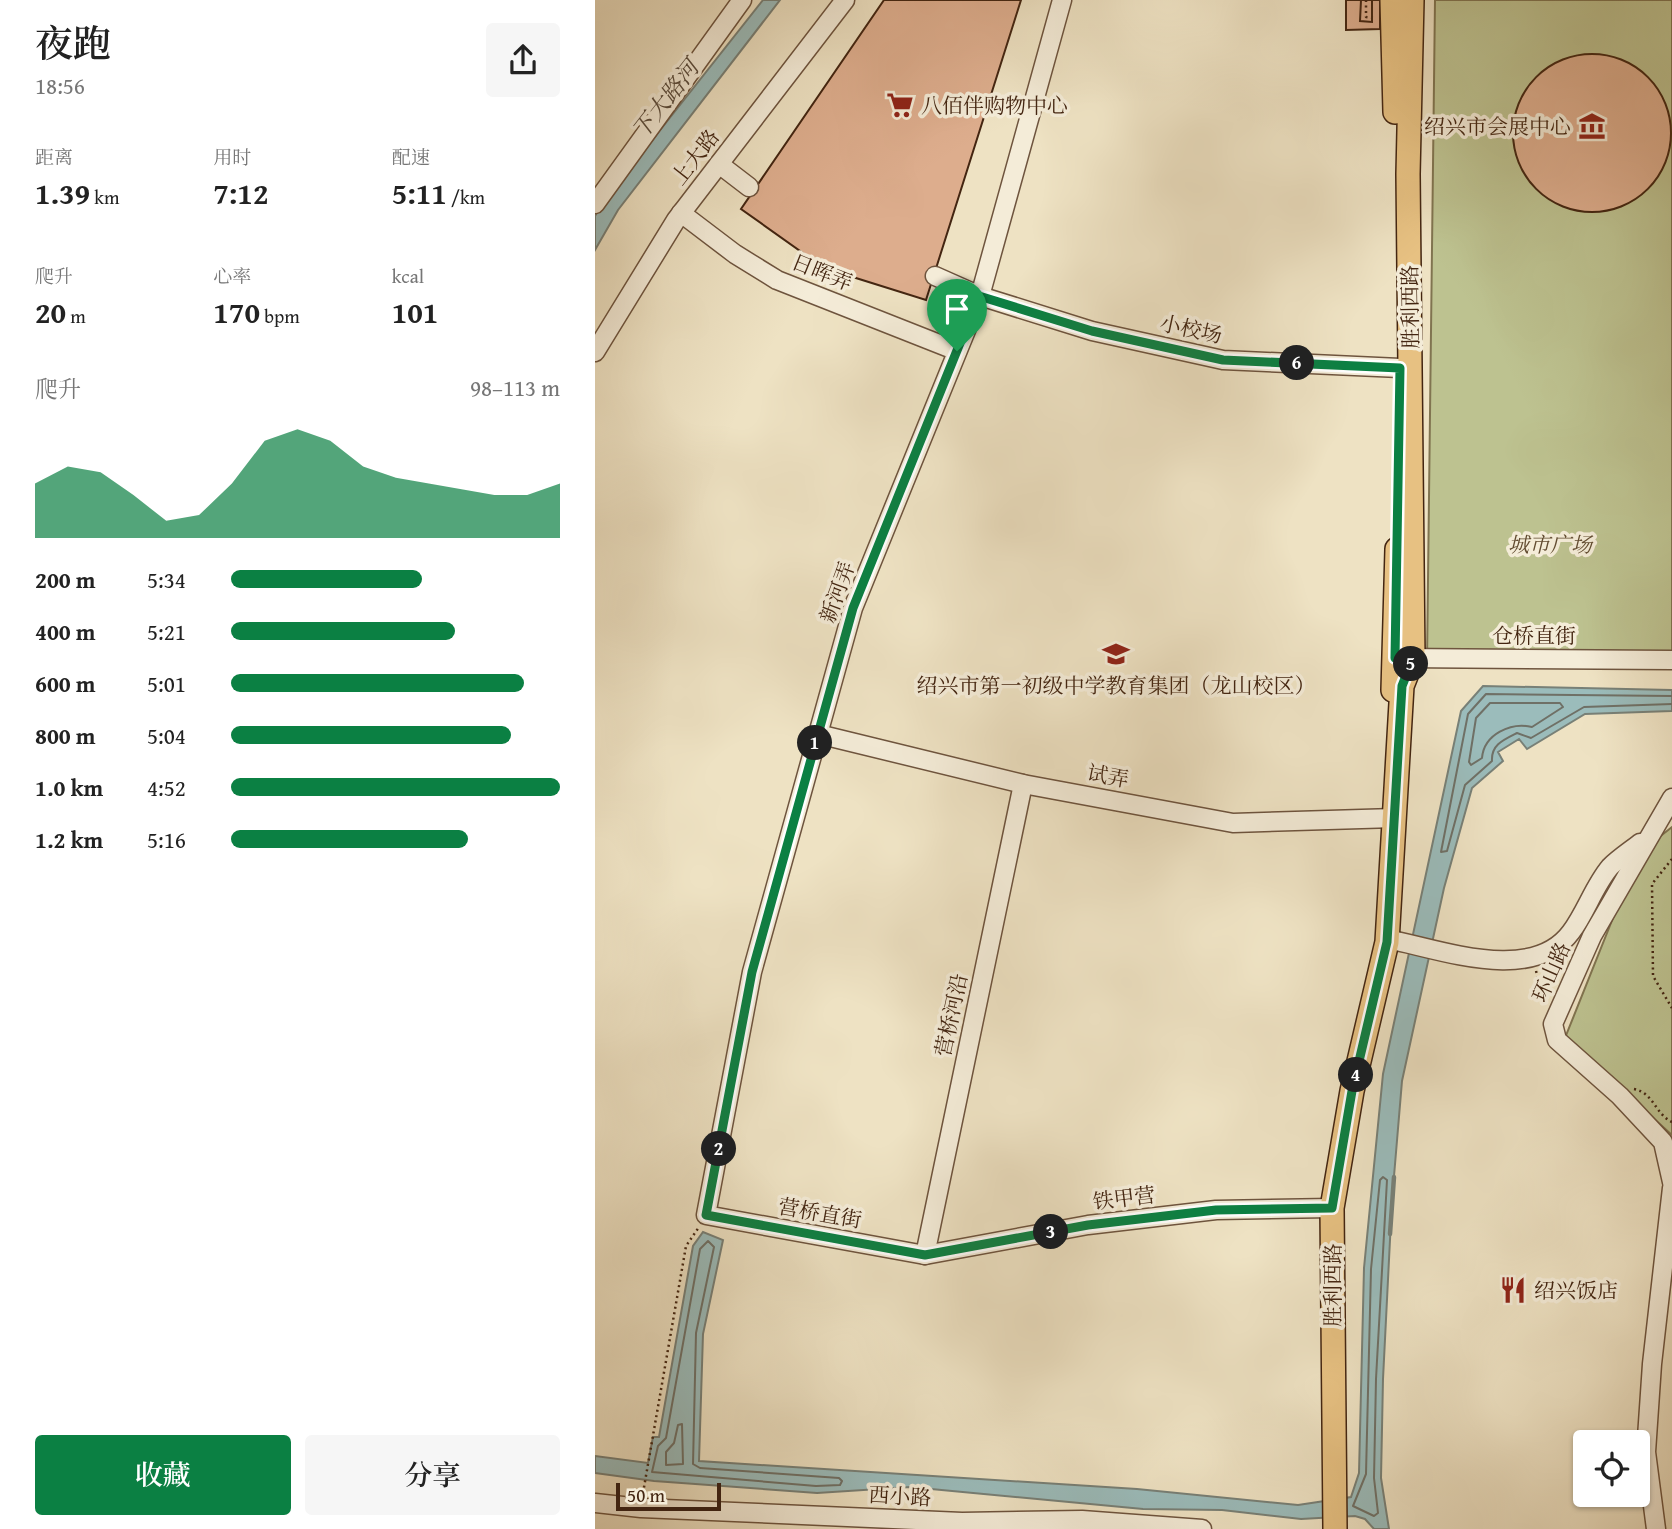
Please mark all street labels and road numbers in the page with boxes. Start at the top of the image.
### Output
street label: 上大路 [663,123,727,191]
street label: 日晖弄 [787,246,857,298]
street label: 胜利西路 [1394,265,1426,349]
street label: 小校场 [1157,307,1225,351]
street label: 新河弄 [812,557,862,627]
street label: 仓桥直街 [1492,620,1576,651]
street label: 试弄 [1084,757,1132,795]
street label: 环山路 [1524,937,1578,1007]
street label: 营桥河沿 [927,971,975,1059]
street label: 铁甲营 [1091,1179,1157,1217]
street label: 营桥直街 [776,1190,864,1236]
street label: 胜利西路 [1317,1243,1348,1327]
street label: 西小路 [868,1479,932,1513]

